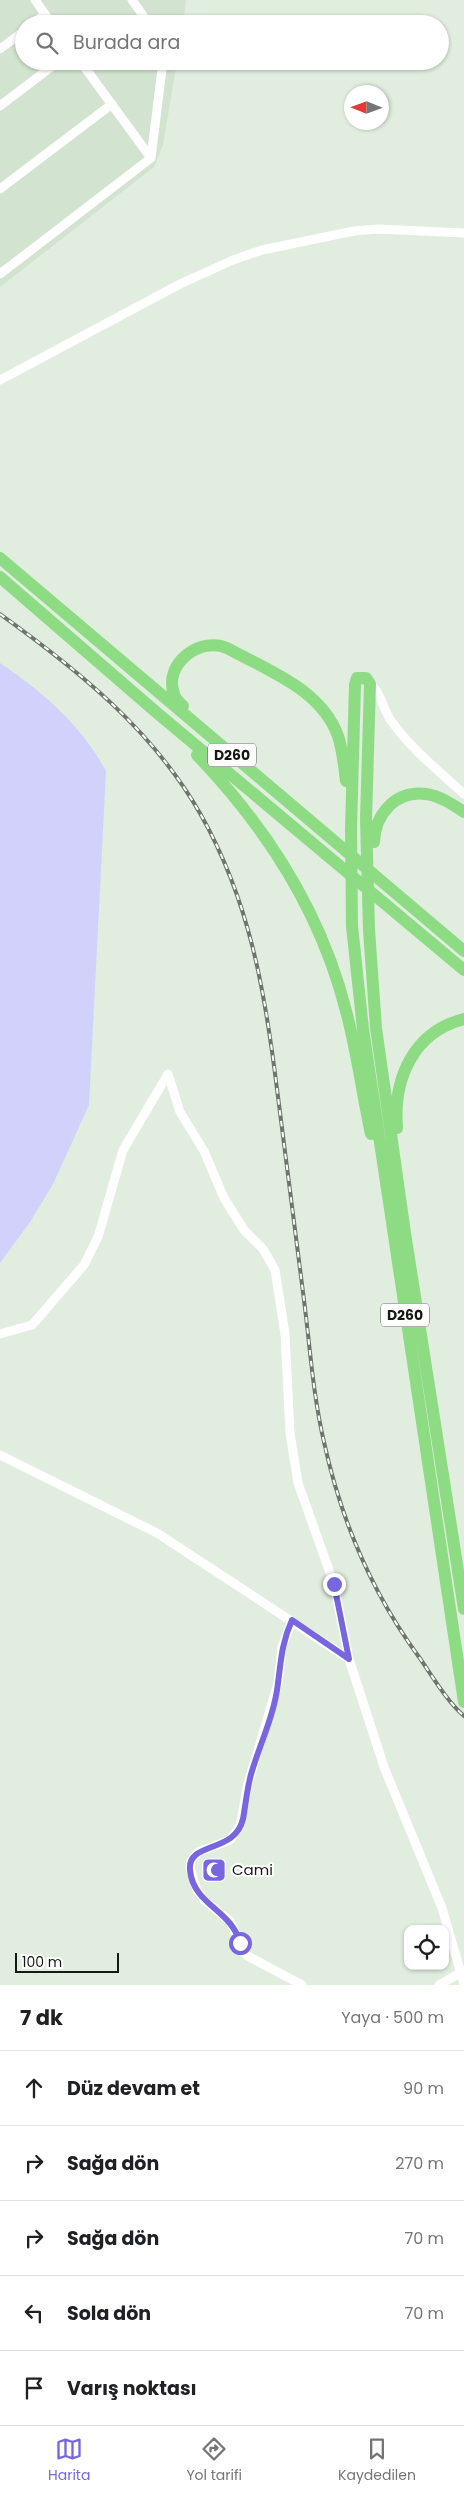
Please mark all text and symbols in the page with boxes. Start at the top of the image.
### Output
search box [15,15,449,70]
icon: search [33,29,61,57]
text: Burada ara [73,29,180,56]
north arrow [344,85,389,130]
road number: D260 [208,744,256,766]
road number: D260 [381,1304,429,1326]
route end [323,1573,346,1596]
mosque icon: Cami [201,1857,227,1883]
place label: Cami [232,1859,273,1880]
map controls [404,1925,449,1970]
button: locate [404,1925,449,1970]
route start [229,1932,252,1955]
scale bar [15,1950,119,1973]
text: 100 m [22,1952,62,1972]
text: 7 dk [20,2003,63,2032]
text: Yaya · 500 m [341,2006,444,2029]
icon: ahead [20,2074,48,2102]
text: Düz devam et [67,2075,200,2102]
text: 90 m [403,2077,444,2100]
icon: right [20,2149,48,2177]
text: Sağa dön [67,2150,159,2177]
text: 270 m [395,2152,444,2175]
icon: right [20,2224,48,2252]
text: Sağa dön [67,2225,159,2252]
text: 70 m [404,2227,444,2250]
icon: left [20,2299,48,2327]
text: Sola dön [67,2300,151,2327]
text: 70 m [404,2302,444,2325]
icon: arrive [20,2374,48,2402]
text: Varış noktası [67,2375,197,2402]
tab: Harita [48,2435,90,2486]
tab: Yol tarifi [186,2435,242,2486]
tab: Kaydedilen [338,2435,416,2486]

